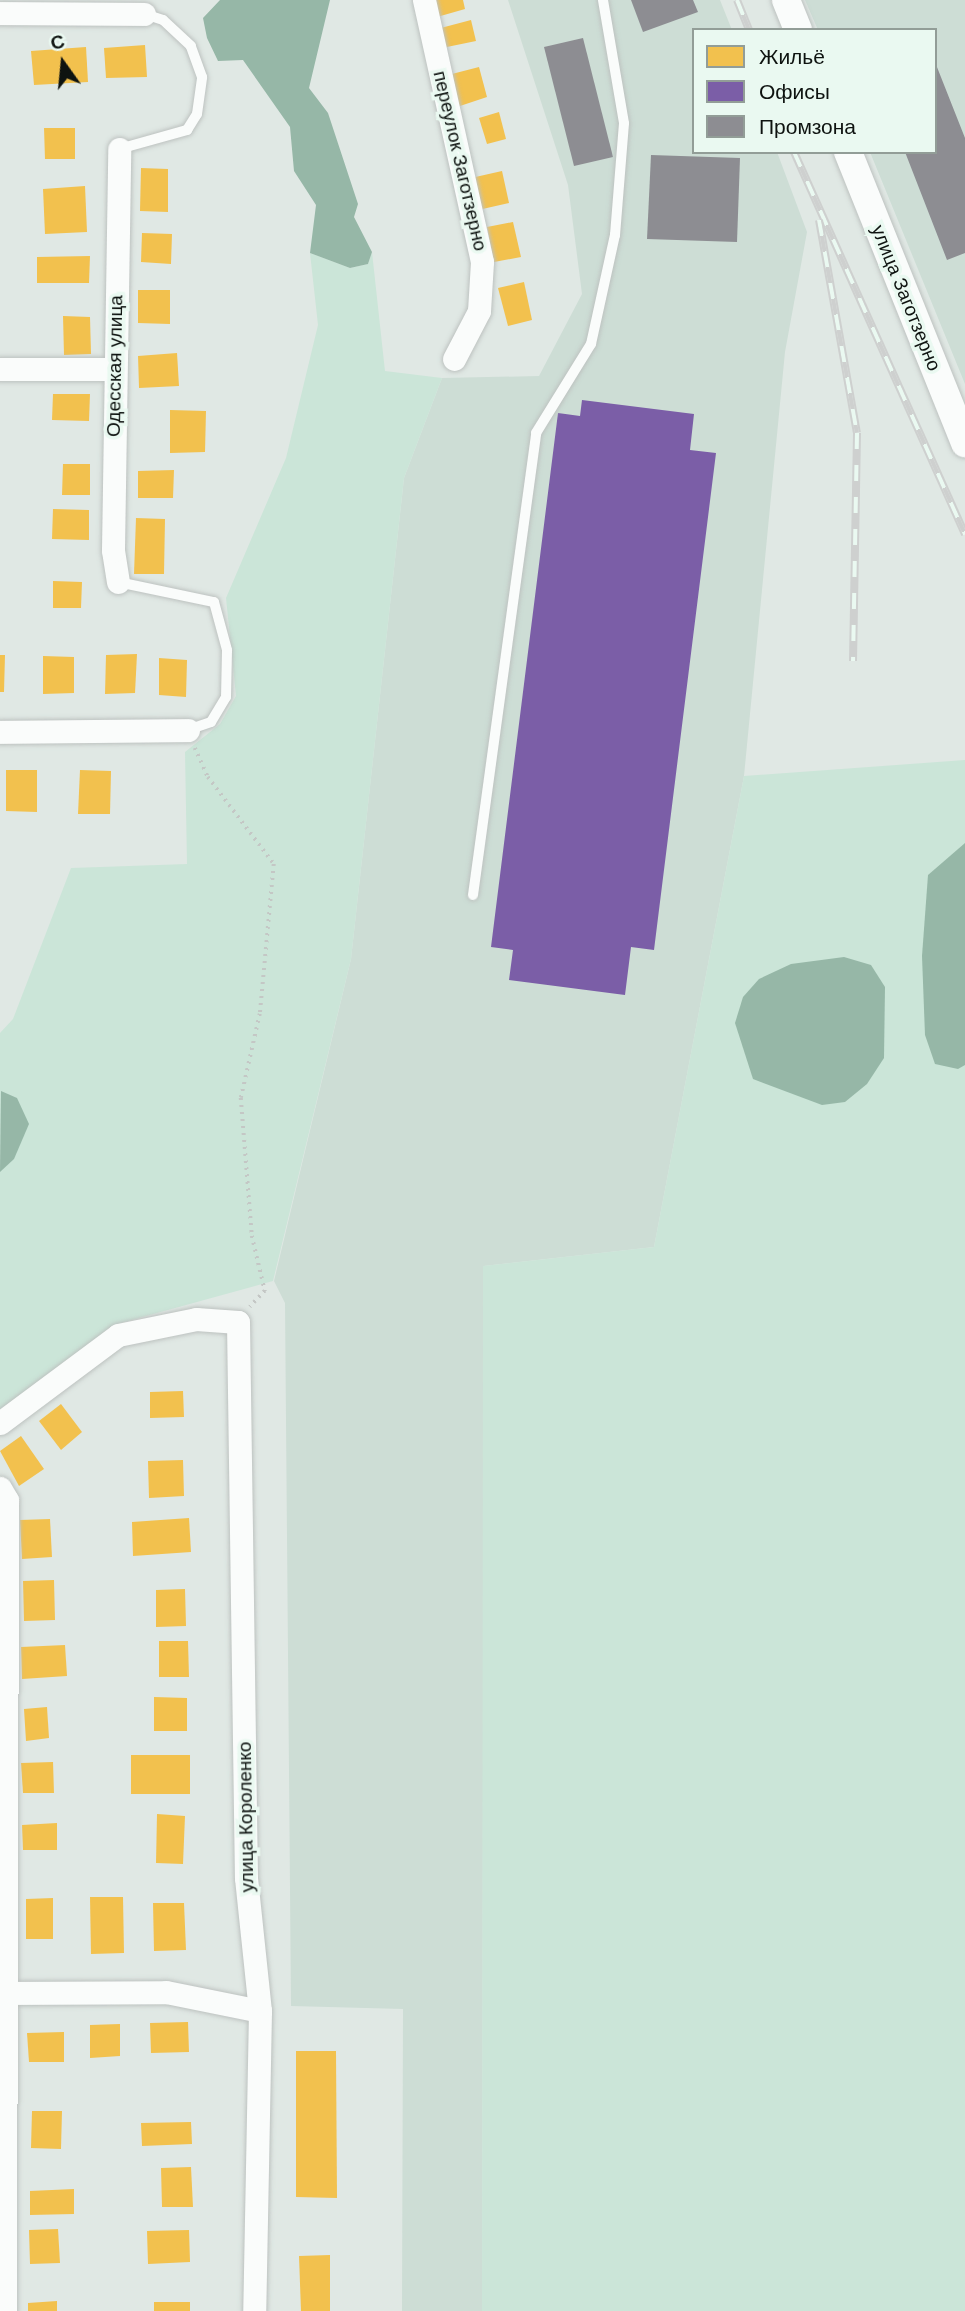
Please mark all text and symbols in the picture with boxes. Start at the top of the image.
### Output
north arrow [28,28,98,98]
text: С [48,28,67,56]
legend [692,28,937,154]
text: Жильё [759,43,825,71]
street label: переулок Заготзерно [428,69,492,253]
text: Офисы [759,78,830,106]
text: Промзона [759,113,856,141]
street label: улица Заготзерно [866,222,946,374]
street label: Одесская улица [102,295,128,437]
street label: улица Короленко [233,1741,259,1893]

